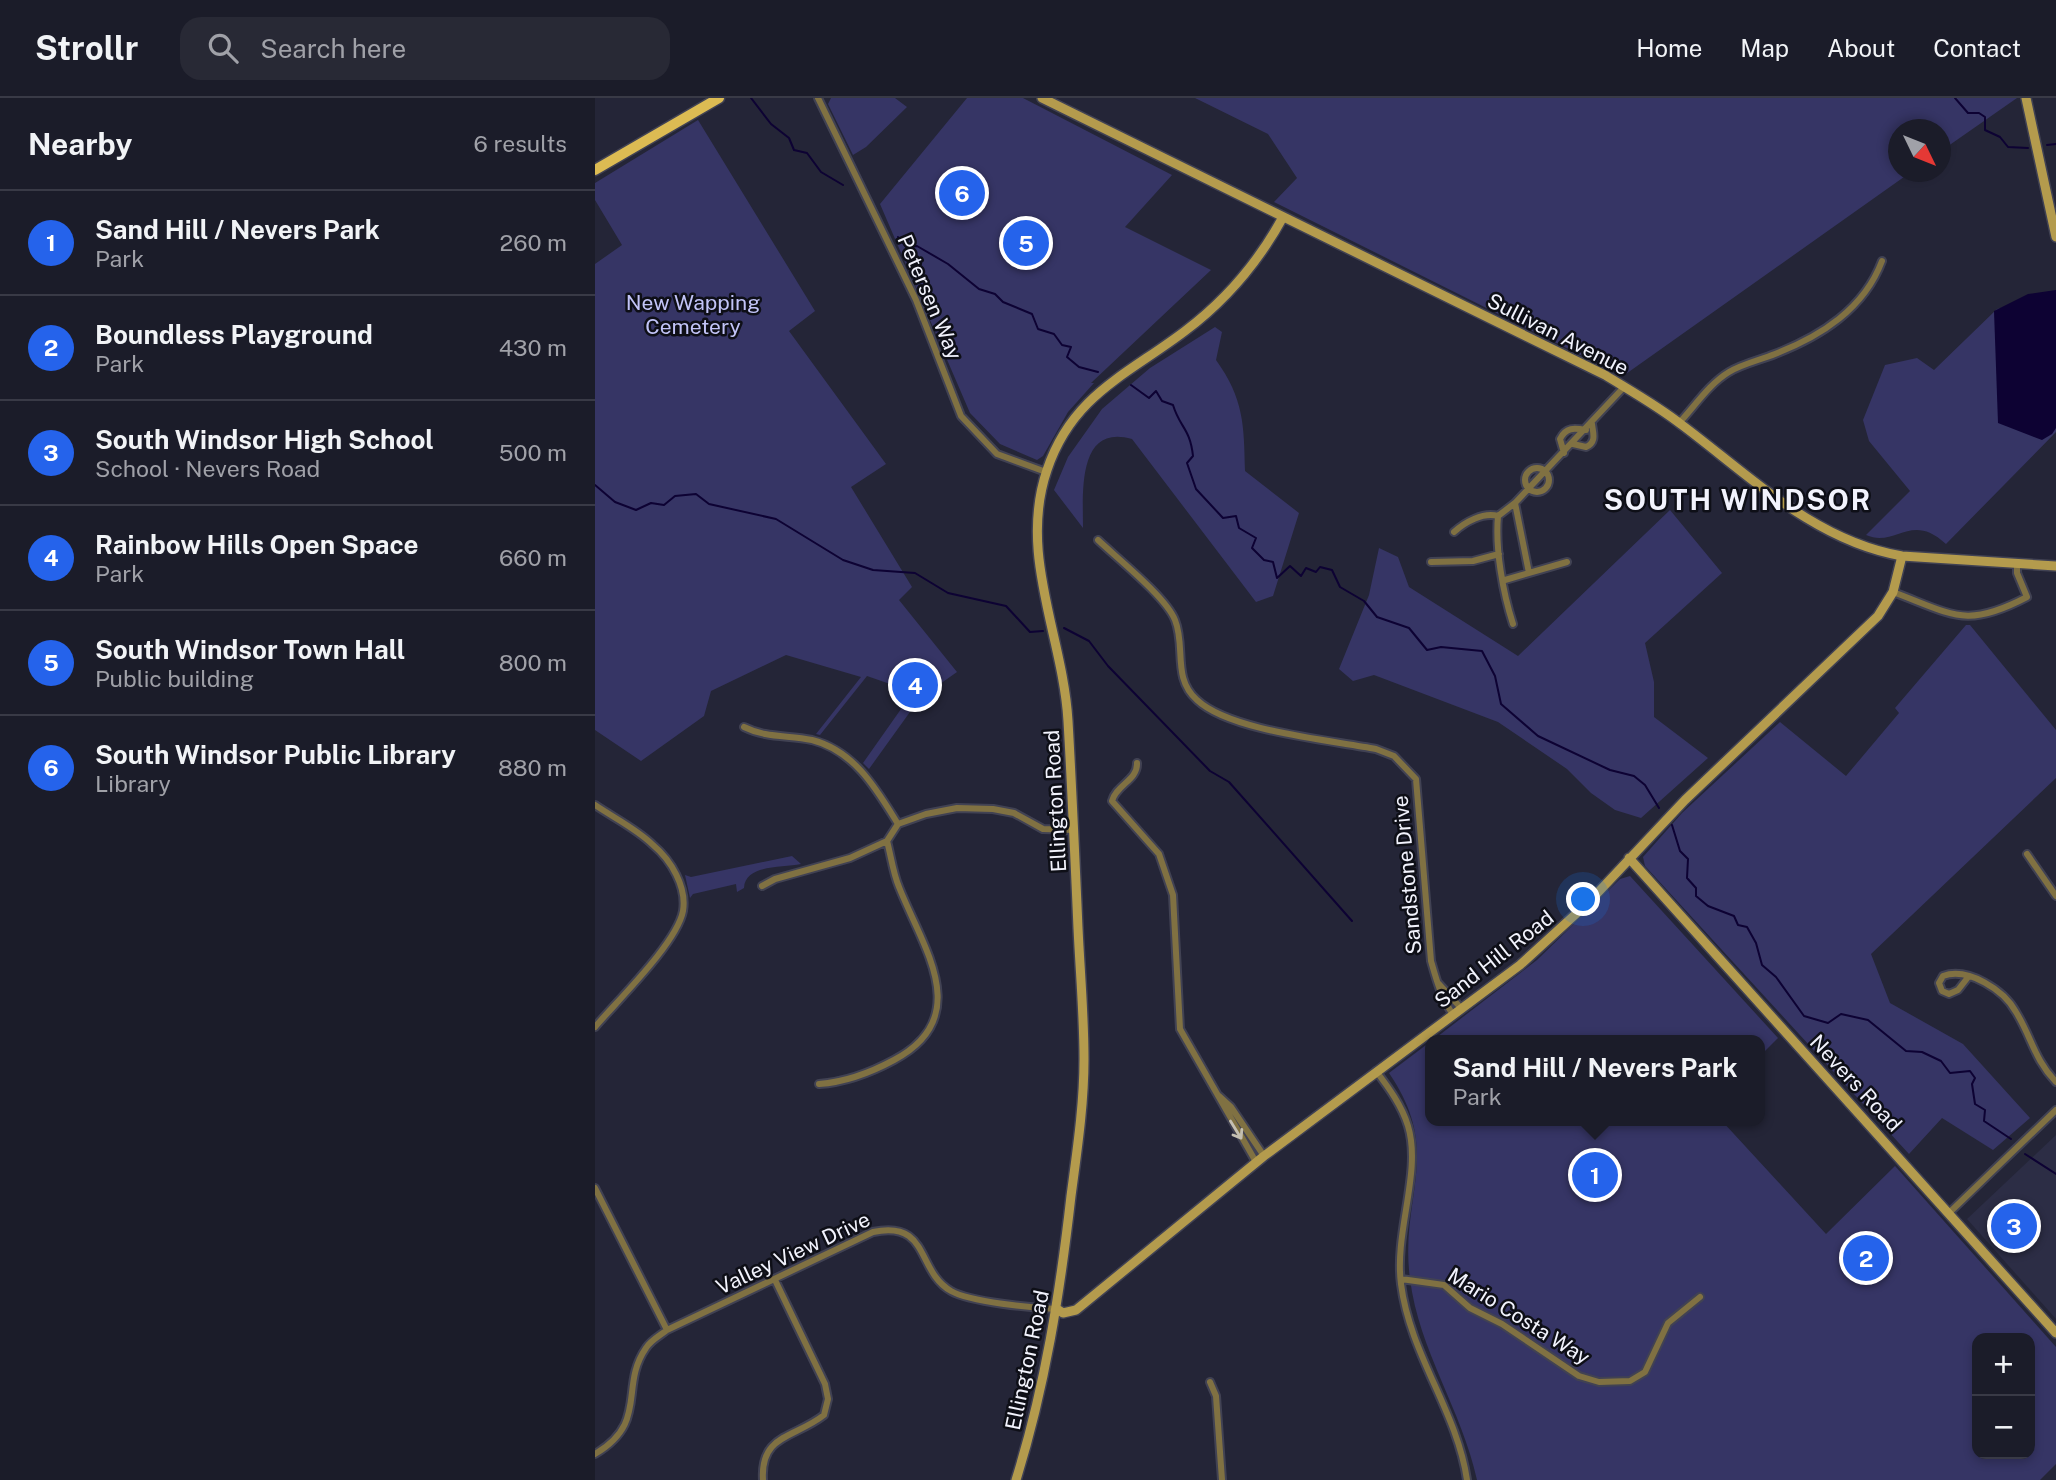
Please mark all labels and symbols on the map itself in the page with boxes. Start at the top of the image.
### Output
north arrow [1888,119,1951,182]
pin: 6 [939,167,985,219]
pin: 5 [1003,217,1049,269]
street label: Petersen Way [892,231,968,363]
street label: Sullivan Avenue [1483,288,1633,380]
park label: New Wapping Cemetery [626,290,760,339]
district label: SOUTH WINDSOR [1604,483,1872,516]
pin: 4 [892,659,938,711]
street label: Ellington Road [1039,729,1071,873]
street label: Sandstone Drive [1388,794,1426,956]
your location [1566,882,1600,916]
street label: Sand Hill Road [1430,905,1558,1013]
street label: Nevers Road [1805,1029,1907,1137]
one-way arrow [1229,1119,1243,1139]
pin: 1 [1572,1149,1618,1201]
pin: 3 [1991,1200,2037,1252]
street label: Valley View Drive [712,1206,874,1300]
pin: 2 [1843,1232,1889,1284]
street label: Mario Costa Way [1443,1262,1595,1370]
street label: Ellington Road [1000,1288,1054,1432]

